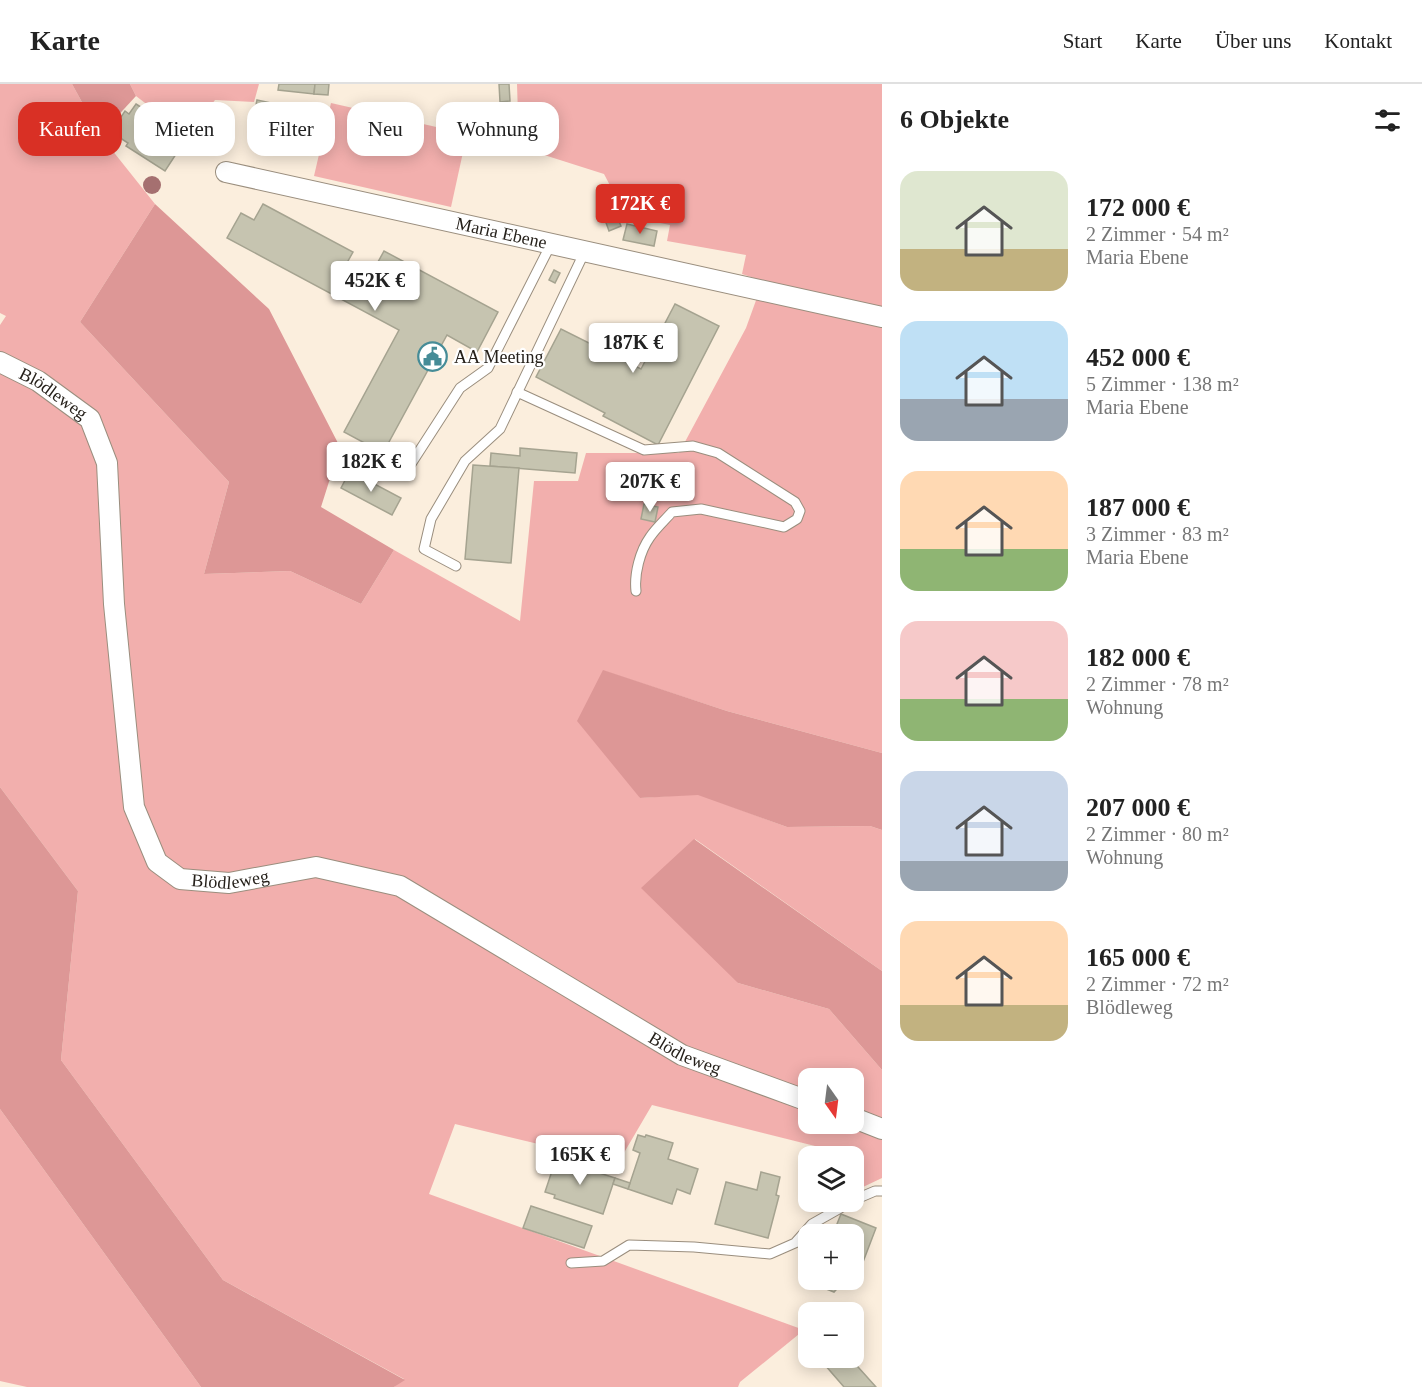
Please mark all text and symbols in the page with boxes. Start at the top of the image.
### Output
text: Karte [30,25,100,56]
text: Start [1063,29,1102,53]
text: Karte [1135,29,1182,53]
text: Über uns [1215,29,1291,53]
text: Kontakt [1324,29,1392,53]
chip: Kaufen [18,102,122,156]
chip: Mieten [134,102,235,156]
chip: Filter [247,102,335,156]
chip: Neu [347,102,424,156]
chip: Wohnung [436,102,559,156]
icon: filters [1371,104,1404,137]
text: 6 Objekte [900,105,1009,134]
pin: 172K € [591,184,689,235]
text: 172K € [610,192,670,214]
text: 172 000 € [1086,193,1190,222]
icon: home [948,195,1020,267]
street label: Maria Ebene [454,213,549,253]
text: 2 Zimmer · 54 m² [1086,223,1229,245]
text: Maria Ebene [1086,246,1189,268]
pin: 452K € [326,261,424,312]
text: 452K € [345,269,405,291]
pin: 187K € [584,323,682,374]
text: 187K € [603,331,663,353]
public building icon: AA Meeting [417,341,449,373]
text: 452 000 € [1086,343,1190,372]
icon: home [948,345,1020,417]
place label: AA Meeting [454,347,544,367]
street label: Blödleweg [16,363,91,424]
text: 5 Zimmer · 138 m² [1086,373,1239,395]
text: Maria Ebene [1086,396,1189,418]
pin: 182K € [322,442,420,493]
text: 182K € [341,450,401,472]
pin: 207K € [601,462,699,513]
text: 207K € [620,470,680,492]
text: 187 000 € [1086,493,1190,522]
icon: home [948,495,1020,567]
text: 3 Zimmer · 83 m² [1086,523,1229,545]
text: Maria Ebene [1086,546,1189,568]
text: 182 000 € [1086,643,1190,672]
icon: home [948,645,1020,717]
text: 2 Zimmer · 78 m² [1086,673,1229,695]
text: Wohnung [1086,696,1163,718]
text: 207 000 € [1086,793,1190,822]
icon: home [948,795,1020,867]
text: 2 Zimmer · 80 m² [1086,823,1229,845]
text: Wohnung [1086,846,1163,868]
street label: Blödleweg [191,866,271,893]
text: 165 000 € [1086,943,1190,972]
icon: home [948,945,1020,1017]
text: 2 Zimmer · 72 m² [1086,973,1229,995]
text: Blödleweg [1086,996,1173,1018]
street label: Blödleweg [645,1027,724,1078]
north arrow [798,1068,864,1134]
map controls [798,1068,864,1368]
pin: 165K € [531,1135,629,1186]
text: 165K € [550,1143,610,1165]
button: layers [798,1146,864,1212]
button: + [798,1224,864,1290]
button: − [798,1302,864,1368]

